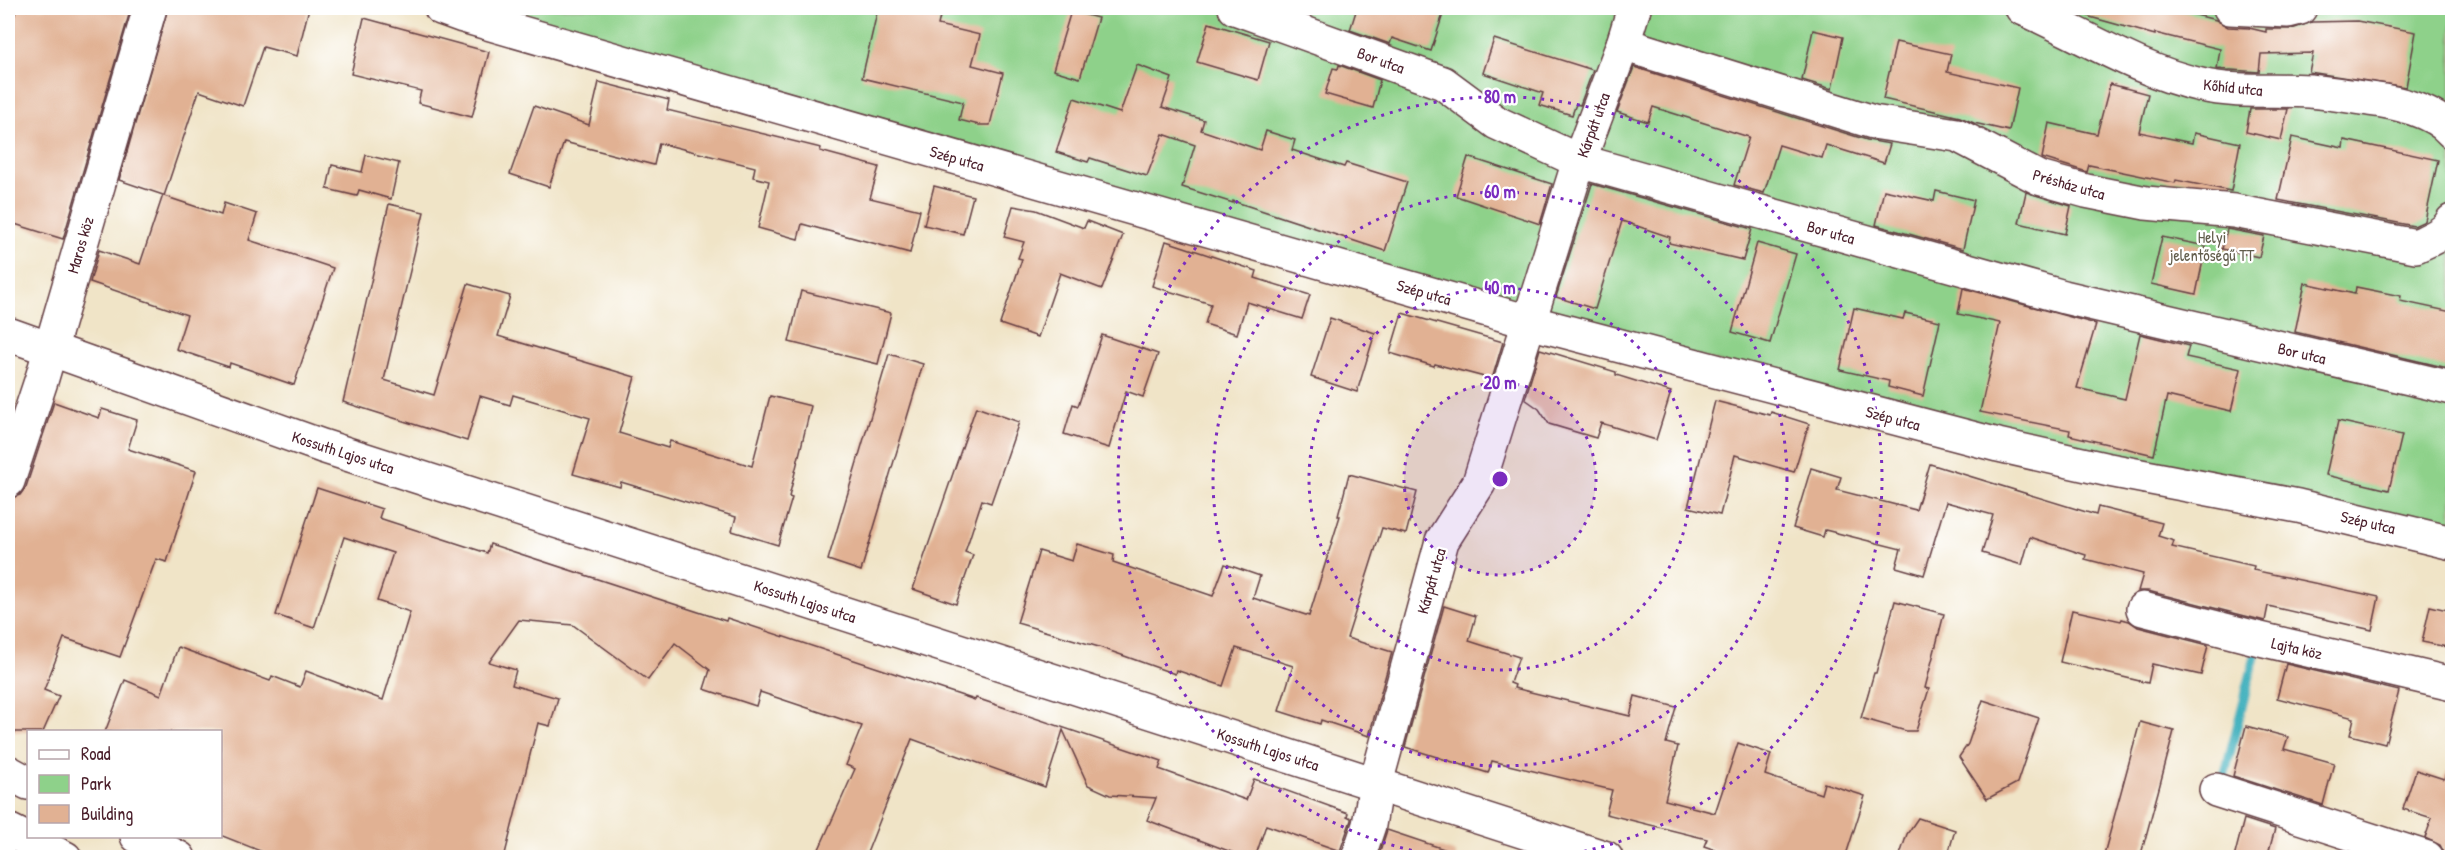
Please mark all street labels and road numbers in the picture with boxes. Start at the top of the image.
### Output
street label: Bor utca [1354,41,1408,79]
street label: Kőhíd utca [2202,73,2264,101]
street label: Kárpát utca [1571,90,1615,160]
street label: Szép utca [927,140,987,176]
street label: Présház utca [2030,163,2108,205]
street label: Maros köz [61,214,99,276]
street label: Bor utca [1805,215,1857,249]
street label: Szép utca [1394,274,1454,310]
street label: Bor utca [2276,337,2328,369]
street label: Szép utca [1863,400,1923,436]
street label: Kossuth Lajos utca [289,425,397,479]
street label: Szép utca [2338,505,2398,539]
street label: Kárpát utca [1411,546,1451,616]
street label: Kossuth Lajos utca [751,574,859,628]
street label: Lajta köz [2269,632,2325,665]
street label: Kossuth Lajos utca [1214,722,1322,776]

